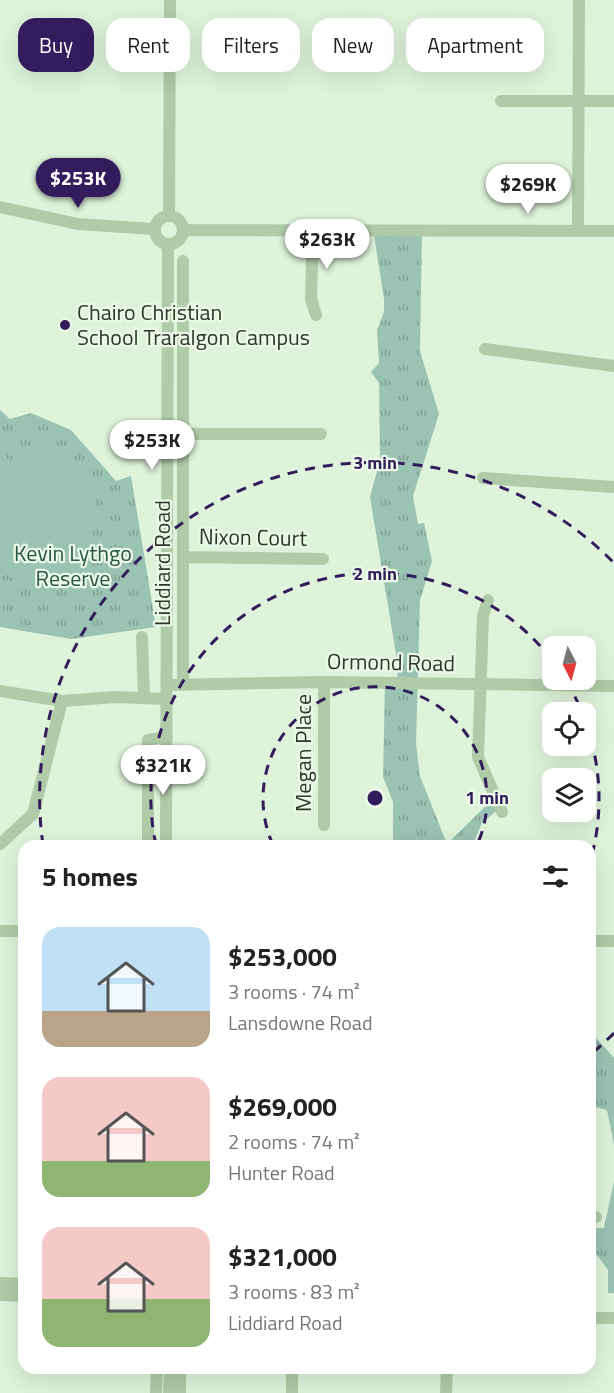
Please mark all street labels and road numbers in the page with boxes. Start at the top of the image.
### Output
street label: Liddiard Road [145,500,179,626]
street label: Nixon Court [199,519,308,555]
street label: Ormond Road [327,644,455,680]
street label: Megan Place [286,694,320,812]

